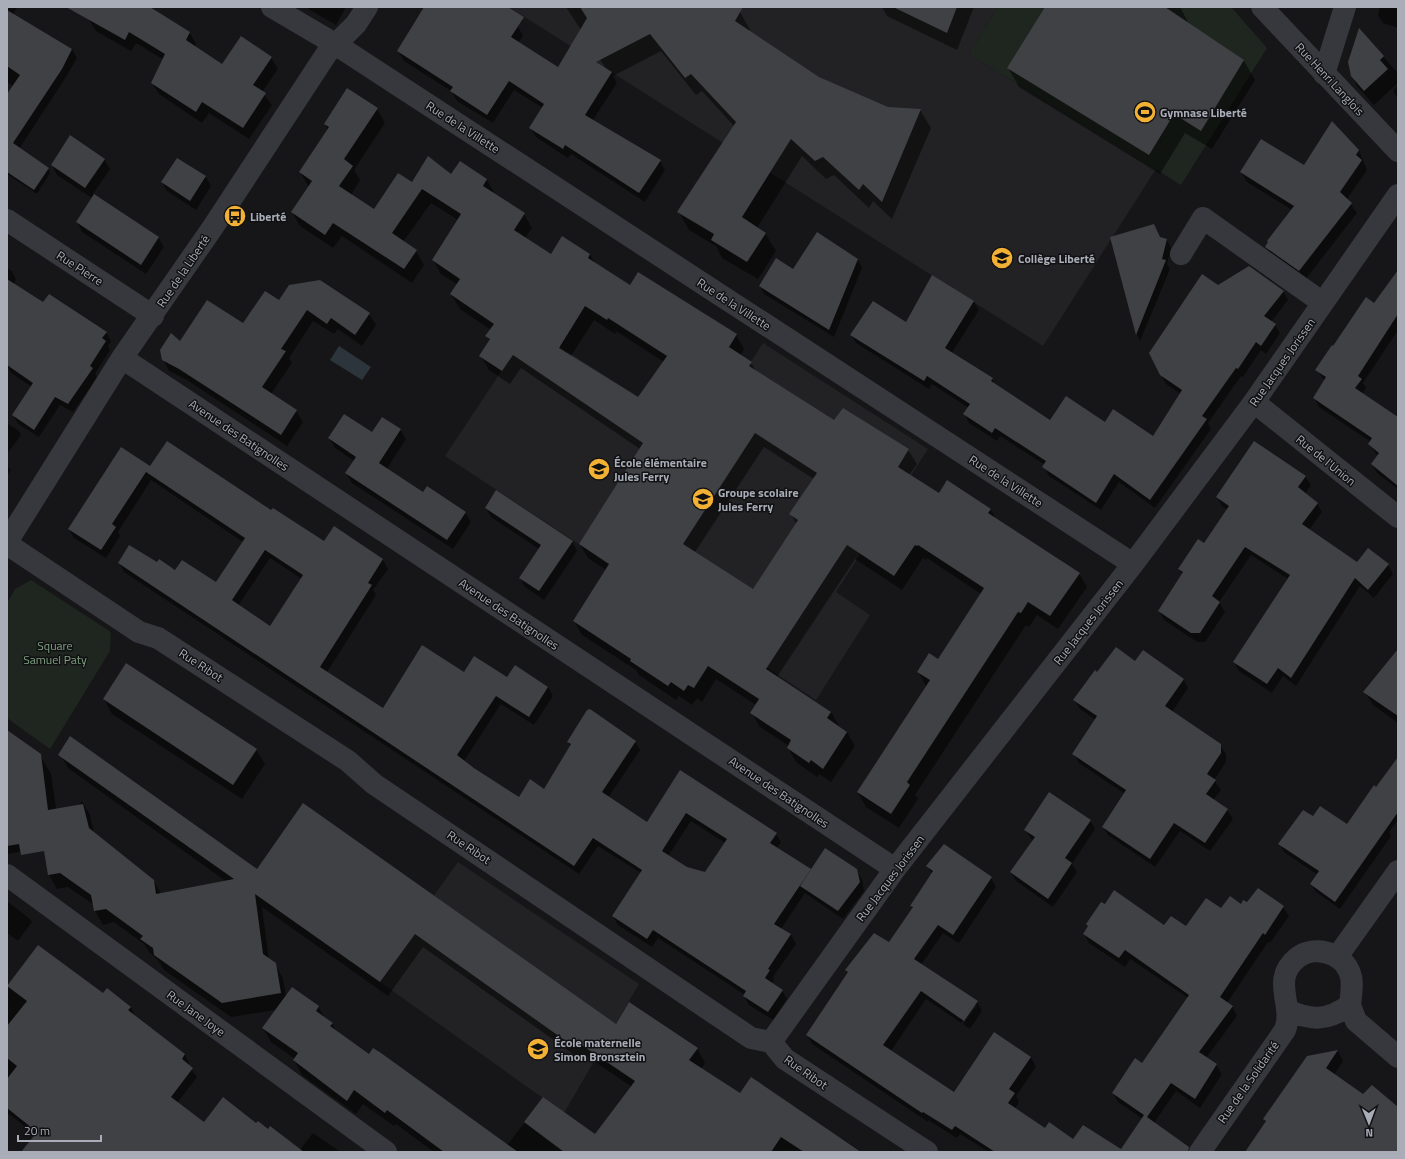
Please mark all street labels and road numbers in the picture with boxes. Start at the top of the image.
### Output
street label: Rue Henri Langlois [1291,38,1369,120]
street label: Rue de la Villette [422,96,504,158]
street label: Rue de la Liberté [152,231,214,311]
street label: Rue Pierre [53,246,107,290]
street label: Rue de la Villette [693,273,775,335]
street label: Rue Jacques Jorissen [1244,314,1320,410]
street label: Avenue des Batignolles [185,394,293,476]
street label: Rue de l'Union [1292,430,1360,490]
street label: Rue de la Villette [965,450,1047,512]
street label: Avenue des Batignolles [455,573,563,655]
street label: Rue Jacques Jorissen [1048,575,1128,669]
street label: Rue Ribot [175,644,227,687]
street label: Avenue des Batignolles [725,751,833,833]
street label: Rue Ribot [443,825,495,869]
street label: Rue Jacques Jorissen [851,831,929,925]
street label: Rue Jane Joye [163,985,229,1041]
street label: Rue de la Solidarité [1213,1037,1283,1127]
street label: Rue Ribot [780,1050,832,1094]

